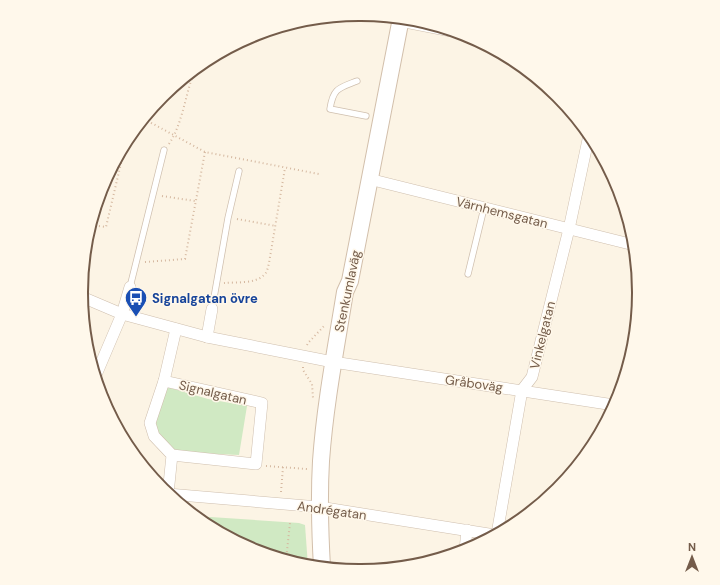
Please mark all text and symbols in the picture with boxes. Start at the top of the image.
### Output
street label: Värnhemsgatan [454,193,550,232]
street label: Stenkumlaväg [330,249,364,334]
bus stop icon: Signalgatan övre [123,285,149,318]
place label: Signalgatan övre [152,290,258,307]
street label: Vinkelgatan [526,299,559,371]
street label: Gråboväg [444,371,504,396]
street label: Signalgatan [177,376,248,409]
street label: Andrégatan [296,497,368,524]
north arrow [672,537,712,577]
text: N [688,540,696,554]

